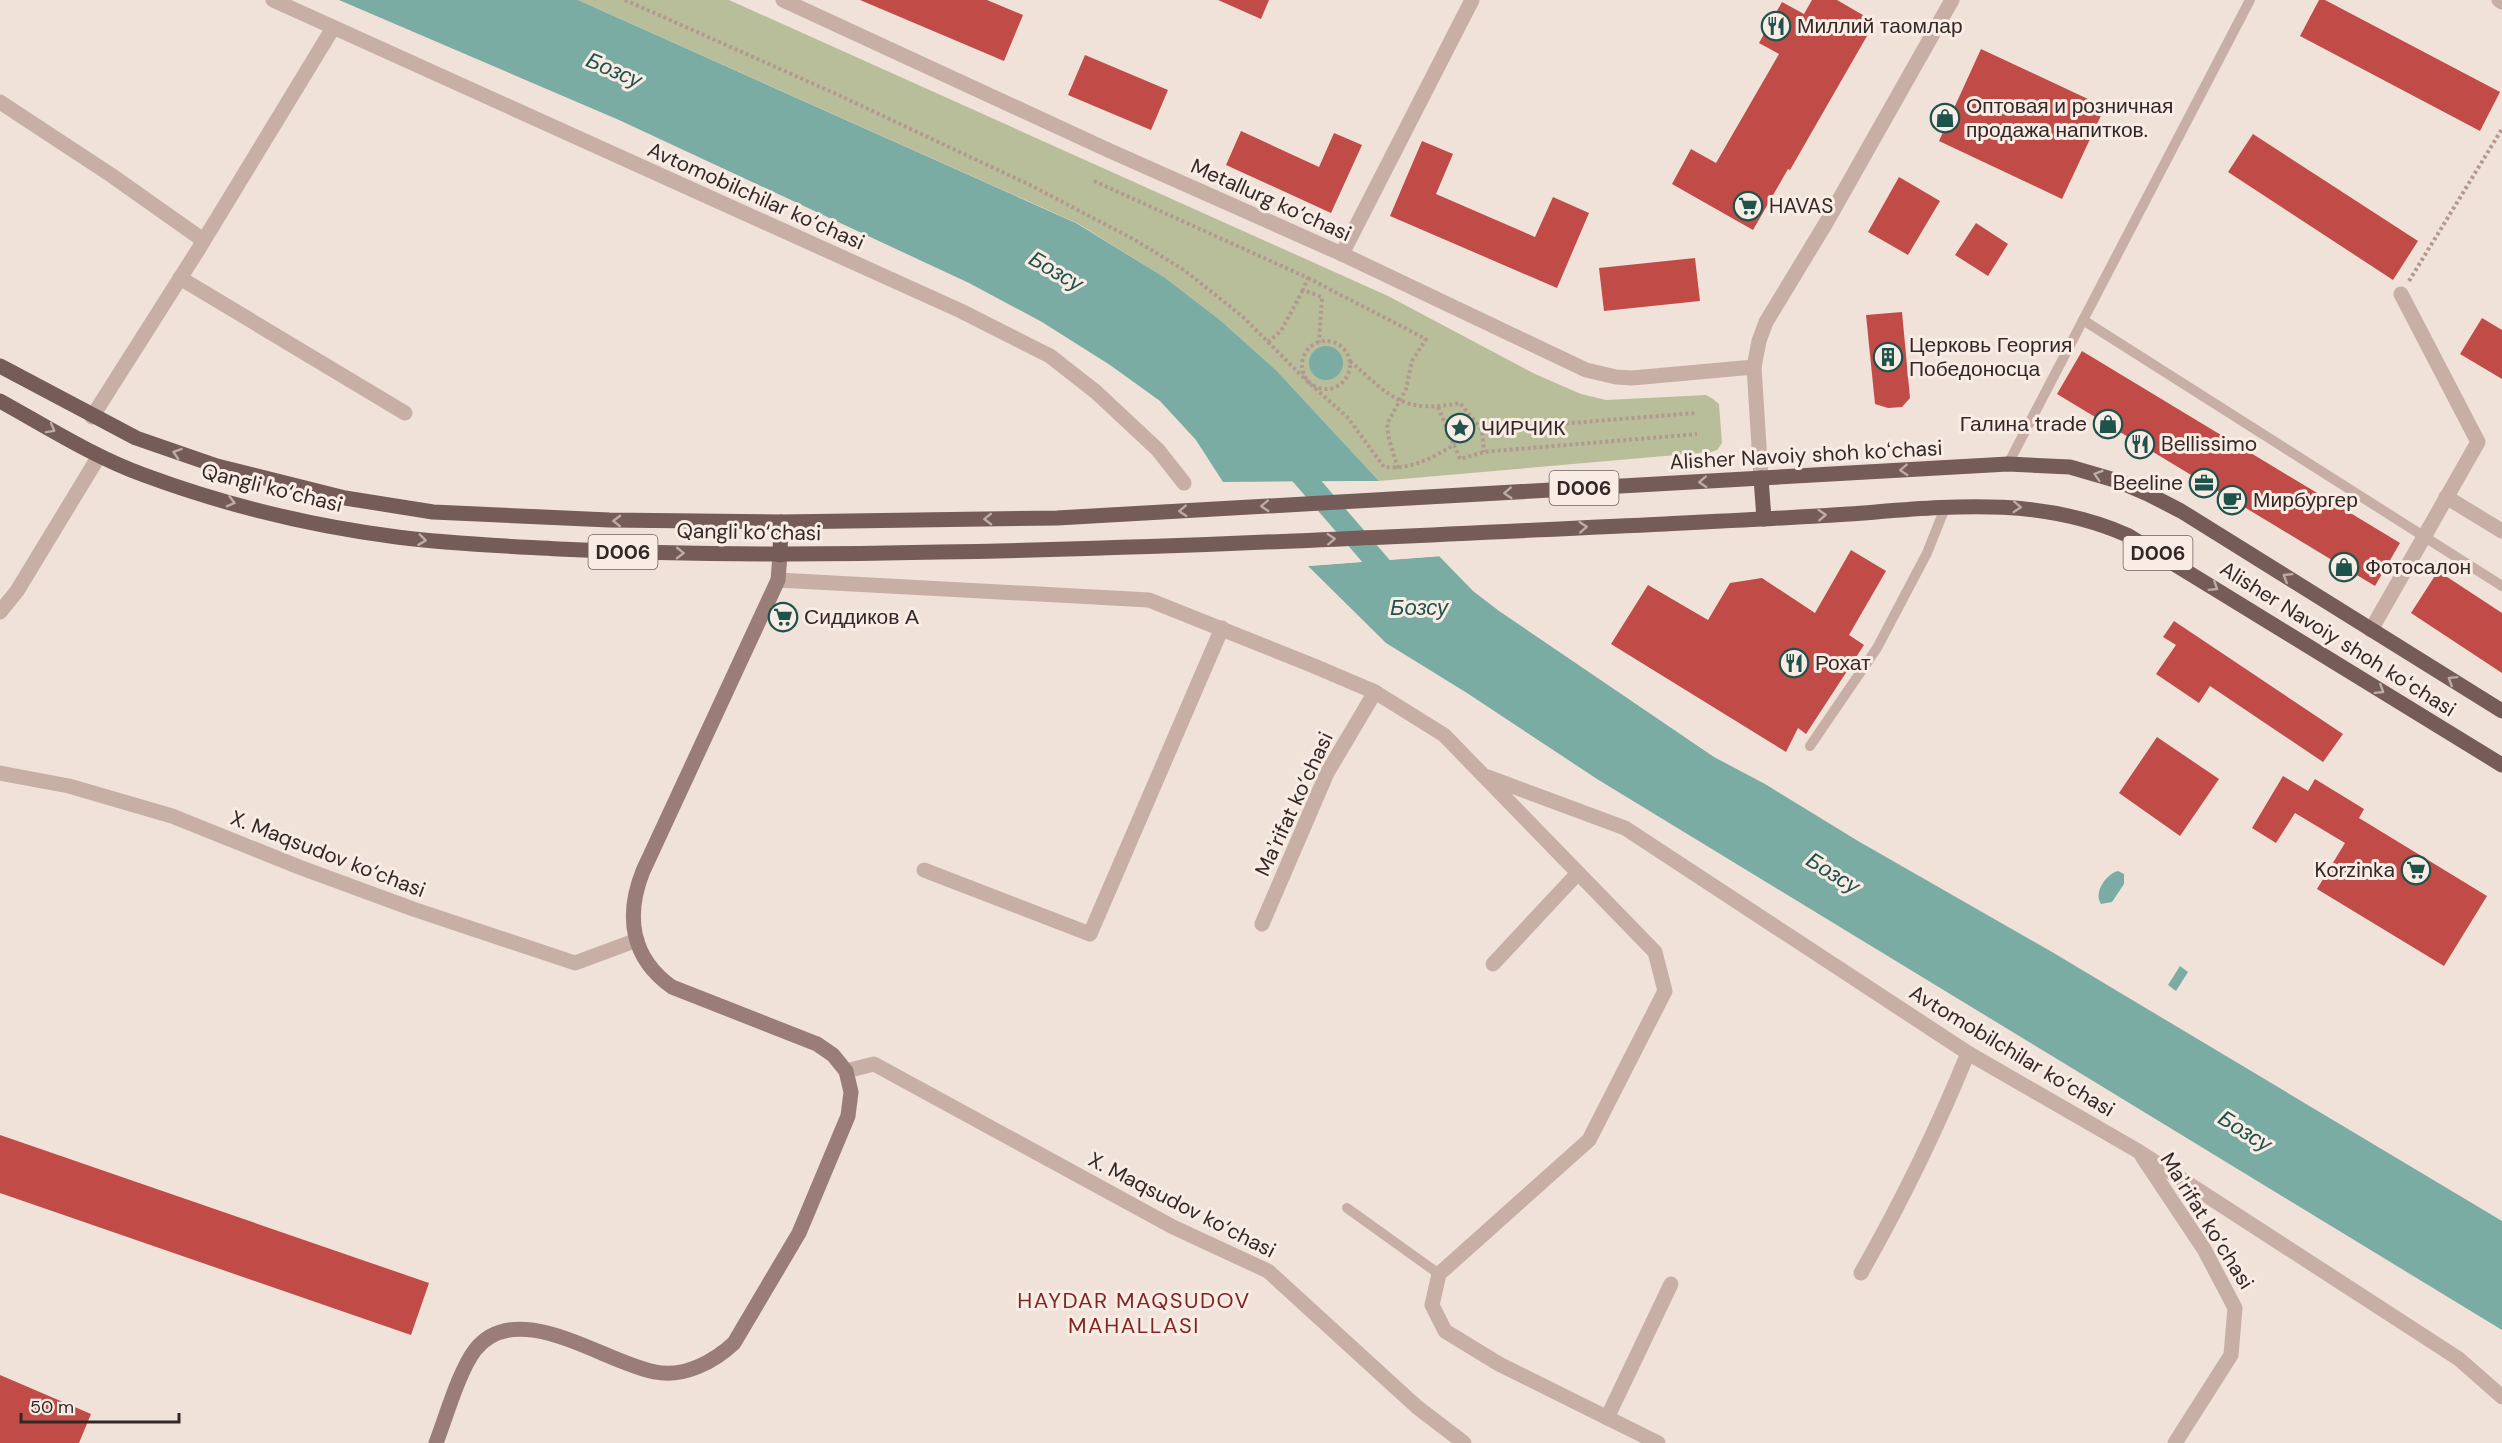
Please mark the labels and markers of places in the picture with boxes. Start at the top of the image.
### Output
restaurant icon: Миллий таомлар [1760,10,1792,42]
place label: Миллий таомлар [1797,12,1963,40]
place label: Оптовая и розничная продажа напитков. [1966,92,2173,144]
shop icon: Оптовая и розничная продажа напитков. [1929,102,1961,134]
supermarket icon: HAVAS [1732,190,1764,222]
place label: HAVAS [1769,192,1833,220]
place label: Церковь Георгия Победоносца [1909,331,2072,383]
building icon: Церковь Георгия Победоносца [1872,341,1904,373]
shop icon: Галина trade [2092,408,2124,440]
place label: Галина trade [1960,410,2087,438]
place icon: ЧИРЧИК [1444,412,1476,444]
place label: ЧИРЧИК [1481,414,1566,442]
restaurant icon: Bellissimo [2124,428,2156,460]
place label: Bellissimo [2161,430,2257,458]
office icon: Beeline [2188,467,2220,499]
place label: Beeline [2113,469,2183,497]
cafe icon: Мирбургер [2216,484,2248,516]
place label: Мирбургер [2253,486,2358,514]
shop icon: Фотосалон [2328,551,2360,583]
place label: Фотосалон [2365,553,2471,581]
supermarket icon: Сиддиков А [767,601,799,633]
place label: Сиддиков А [804,603,919,631]
restaurant icon: Рохат [1778,647,1810,679]
place label: Рохат [1815,649,1871,677]
supermarket icon: Korzinka [2400,854,2432,886]
place label: Korzinka [2315,856,2395,884]

